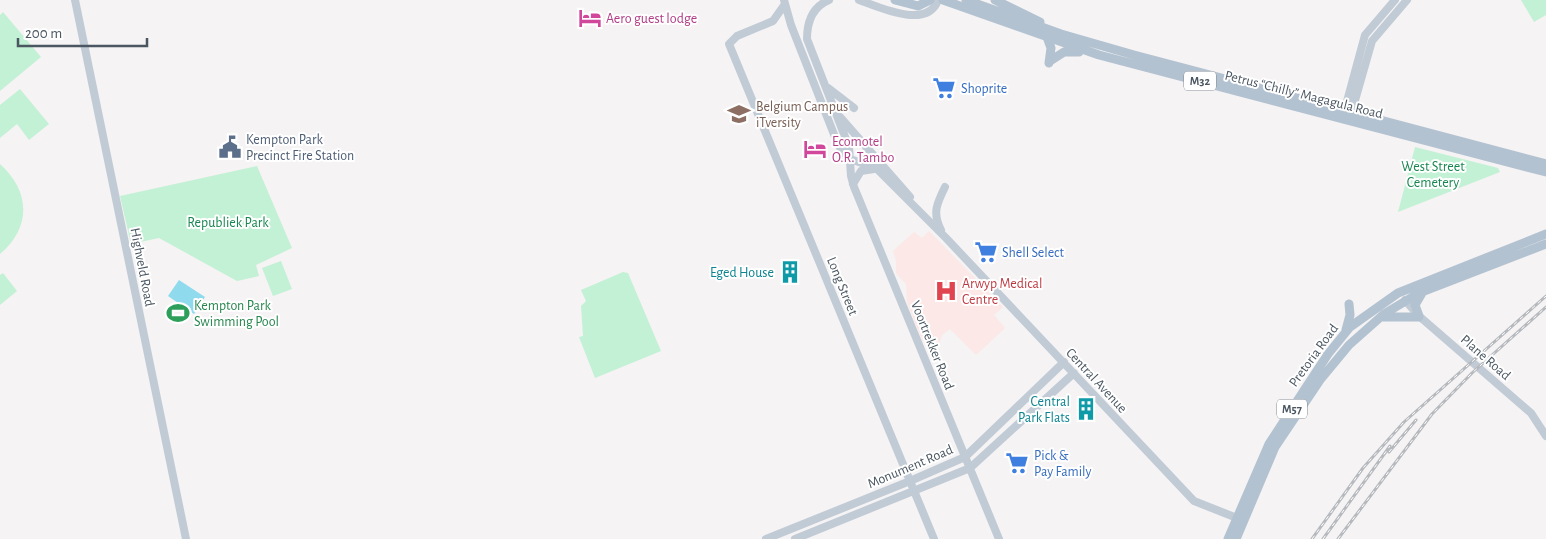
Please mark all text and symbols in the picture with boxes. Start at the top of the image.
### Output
hotel icon: Aero guest lodge [577,5,603,31]
place label: Aero guest lodge [606,12,697,26]
scale bar [18,15,146,47]
text: 200 m [25,26,62,41]
street label: Petrus “Chilly” Magagula Road [1223,69,1384,121]
road number: M32 [1184,72,1216,90]
supermarket icon: Shoprite [931,75,957,101]
place label: Shoprite [961,82,1007,96]
place label: Belgium Campus iTversity [756,100,848,130]
school or university icon: Belgium Campus iTversity [726,101,752,127]
place label: Kempton Park Precinct Fire Station [246,133,354,163]
public building icon: Kempton Park Precinct Fire Station [217,134,243,160]
place label: Ecomotel O.R. Tambo [832,135,894,165]
hotel icon: Ecomotel O.R. Tambo [802,136,828,162]
park label: West Street Cemetery [1401,160,1465,190]
park label: Republiek Park [187,216,269,230]
street label: Highveld Road [128,227,157,308]
supermarket icon: Shell Select [973,239,999,265]
place label: Shell Select [1002,246,1065,260]
street label: Long Street [824,255,860,318]
building icon: Eged House [777,259,803,285]
place label: Eged House [710,266,774,280]
place label: Arwyp Medical Centre [962,277,1043,307]
hospital icon: Arwyp Medical Centre [933,278,959,304]
place label: Kempton Park Swimming Pool [194,299,279,329]
street label: Voortrekker Road [908,299,956,392]
sports icon: Kempton Park Swimming Pool [165,300,191,326]
street label: Pretoria Road [1287,322,1341,389]
street label: Plane Road [1458,332,1513,383]
street label: Central Avenue [1063,346,1130,416]
place label: Central Park Flats [1018,395,1070,425]
building icon: Central Park Flats [1073,396,1099,422]
road number: M57 [1277,399,1307,418]
street label: Monument Road [866,443,955,491]
place label: Pick & Pay Family [1034,449,1092,479]
supermarket icon: Pick & Pay Family [1004,450,1030,476]

